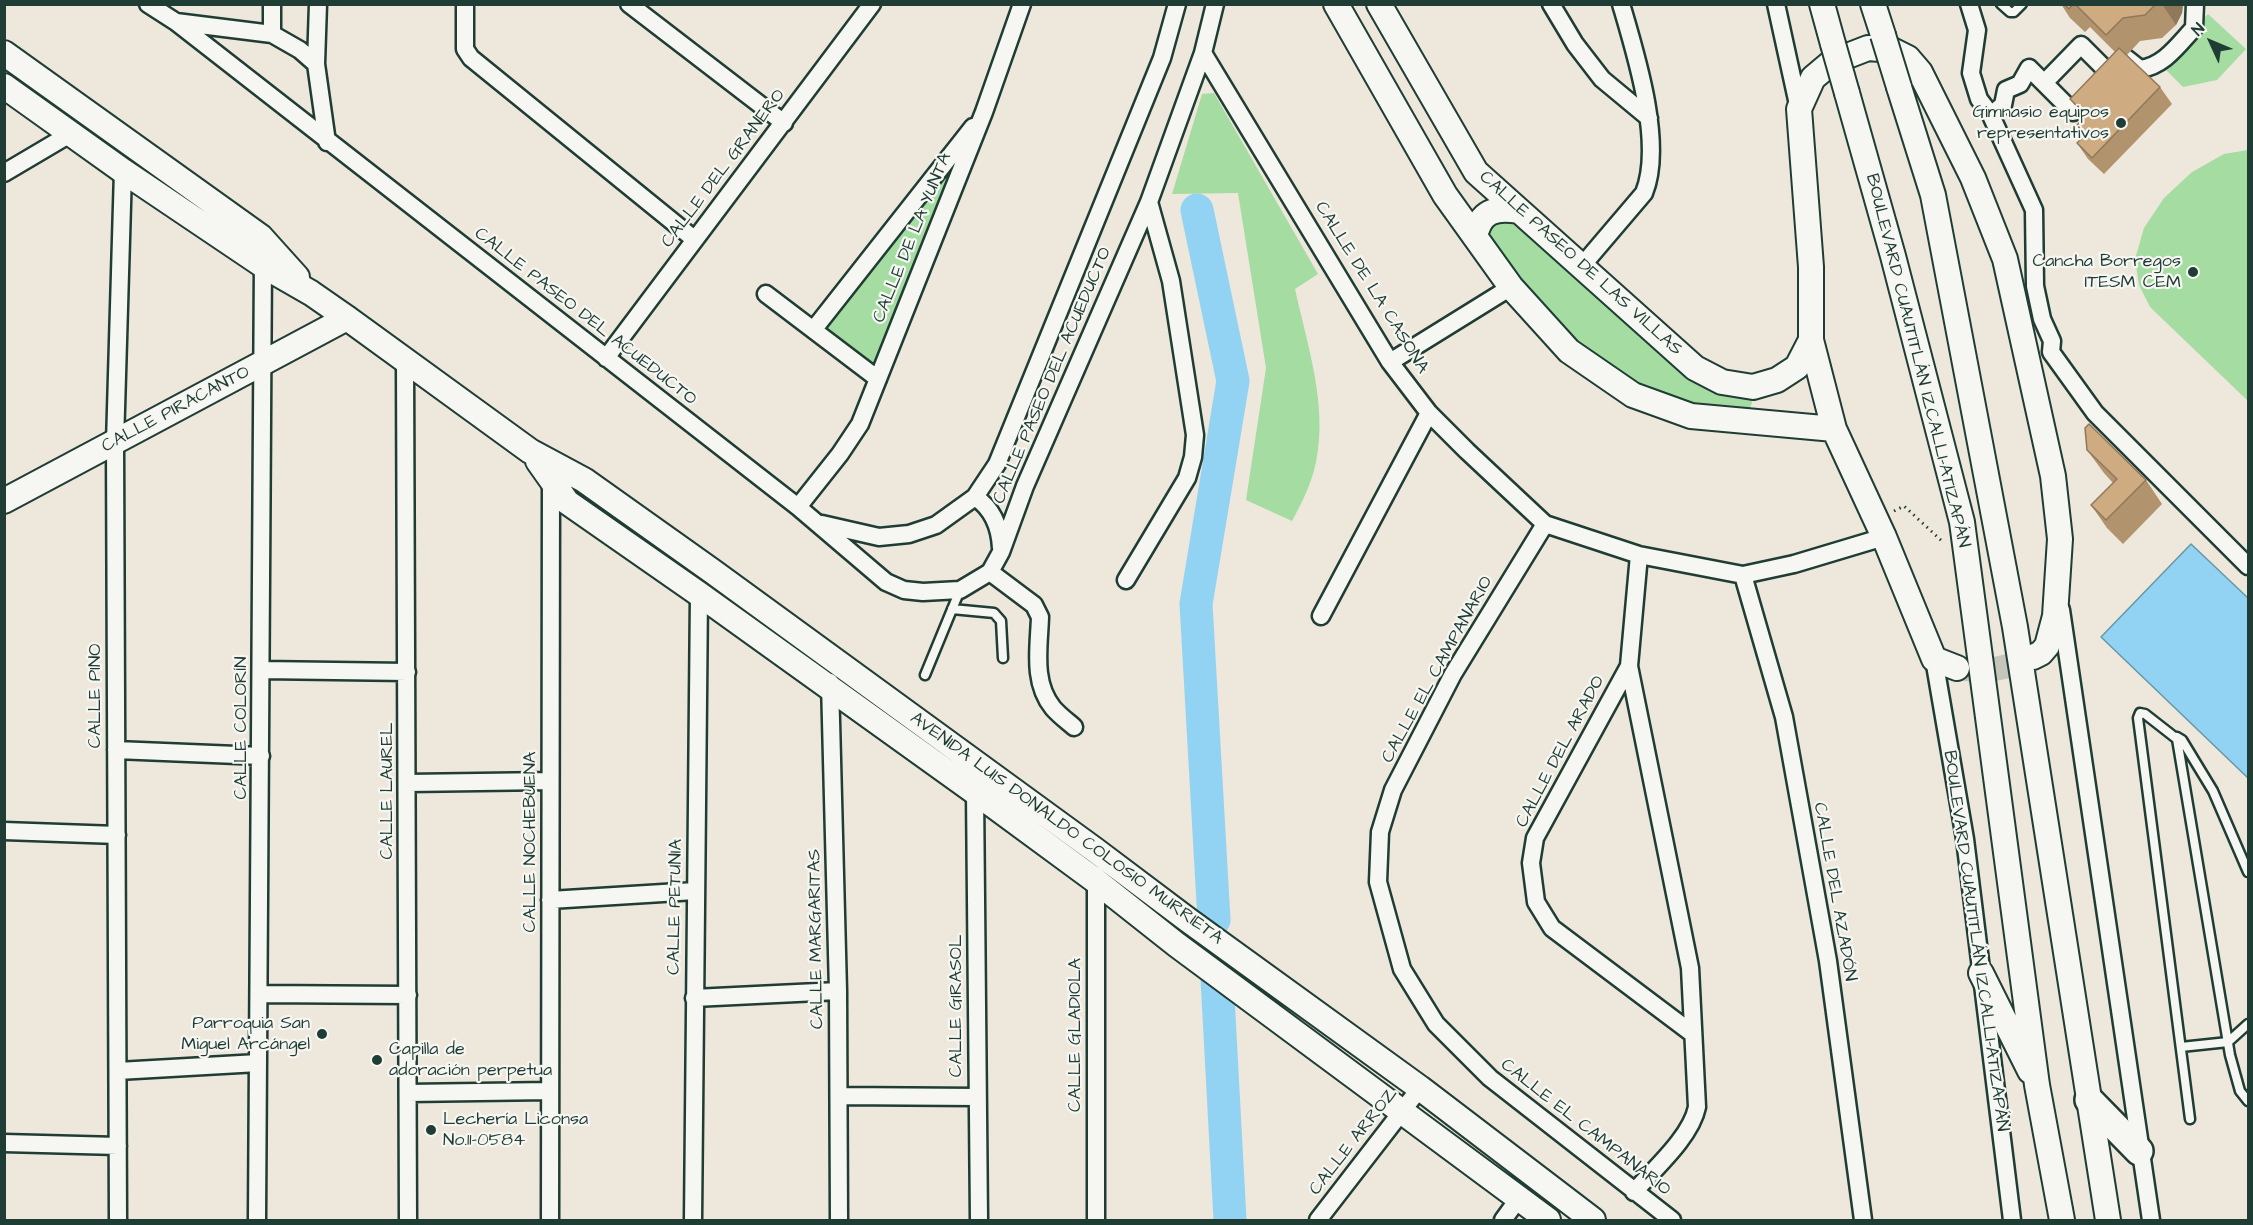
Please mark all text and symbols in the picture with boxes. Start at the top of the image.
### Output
north arrow [2181,12,2241,72]
text: N [2187,18,2209,41]
street label: CALLE DEL GRANERO [657,86,791,252]
place label: Gimnasio equipos representativos [1973,102,2109,144]
marker: Gimnasio equipos representativos [2114,116,2128,130]
street label: CALLE DE LA YUNTA [869,150,957,326]
street label: CALLE PASEO DE LAS VILLAS [1474,167,1686,361]
street label: BOULEVARD CUAUTITLÁN IZCALLI-ATIZAPÁN [1860,172,1974,550]
street label: CALLE DE LA CASONA [1309,198,1433,378]
street label: CALLE PASEO DEL ACUEDUCTO [469,223,701,411]
street label: CALLE PASEO DEL ACUEDUCTO [989,245,1117,507]
place label: Cancha Borregos ITESM CEM [2032,251,2181,294]
marker: Cancha Borregos ITESM CEM [2186,265,2200,279]
street label: CALLE PIRACANTO [98,362,254,458]
street label: CALLE EL CAMPANARIO [1378,573,1498,767]
street label: CALLE PINO [85,644,107,748]
street label: CALLE COLORÍN [231,656,253,800]
street label: CALLE DEL ARADO [1512,672,1610,832]
street label: AVENIDA LUIS DONALDO COLOSIO MURRIETA [905,708,1227,950]
street label: CALLE LAUREL [377,722,399,860]
street label: BOULEVARD CUAUTITLÁN IZCALLI-ATIZAPÁN [1938,749,2012,1133]
street label: CALLE NOCHEBUENA [520,751,542,933]
street label: CALLE DEL AZADÓN [1808,801,1860,983]
street label: CALLE PETUNIA [664,839,688,975]
street label: CALLE MARGARITAS [805,849,829,1029]
street label: CALLE GIRASOL [946,935,968,1077]
street label: CALLE GLADIOLA [1065,958,1087,1112]
place label: Parroquia San Miguel Arcángel [181,1013,310,1056]
marker: Parroquia San Miguel Arcángel [315,1027,329,1041]
place label: Capilla de adoración perpetua [389,1039,552,1082]
marker: Capilla de adoración perpetua [370,1053,384,1067]
street label: CALLE EL CAMPANARIO [1496,1055,1674,1201]
street label: CALLE ARROZ [1305,1084,1403,1200]
place label: Lechería Liconsa No.11-0584 [443,1109,588,1152]
marker: Lechería Liconsa No.11-0584 [424,1123,438,1137]

